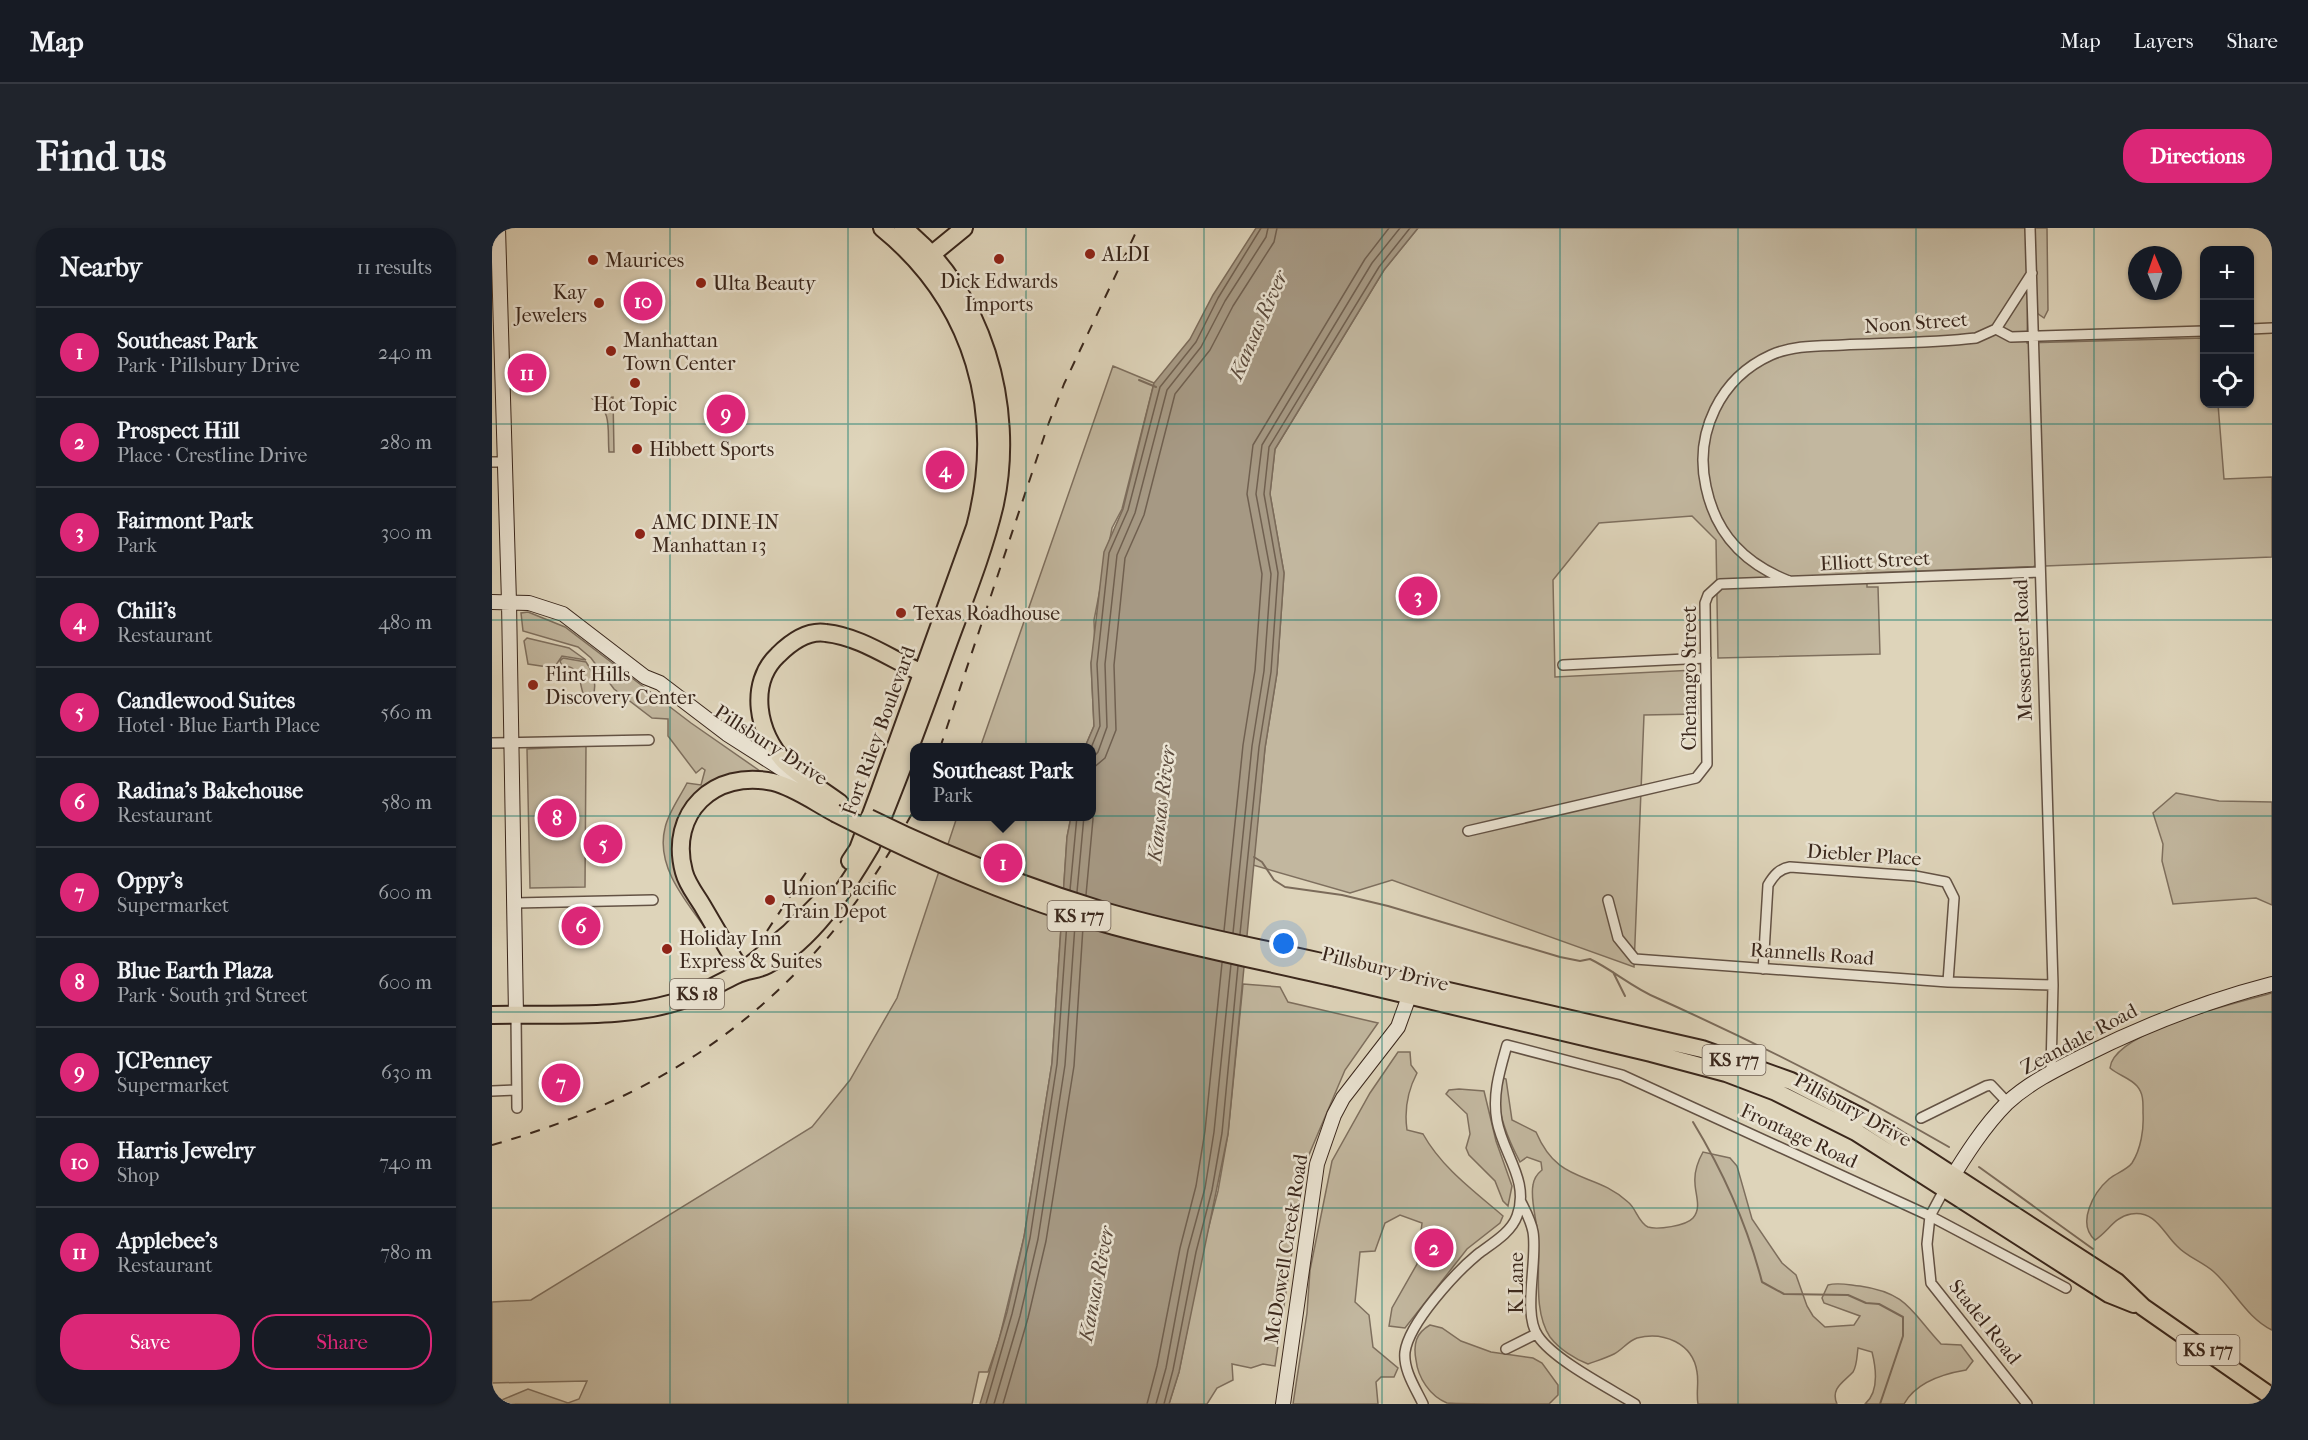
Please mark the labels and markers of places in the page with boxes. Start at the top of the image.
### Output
place label: ALDI [1101,243,1150,266]
marker: ALDI [1083,247,1097,261]
place label: Maurices [605,249,684,272]
marker: Dick Edwards Imports [992,252,1006,266]
marker: Maurices [586,253,600,267]
place label: Dick Edwards Imports [940,270,1058,316]
place label: Ulta Beauty [713,272,817,295]
marker: Ulta Beauty [694,276,708,290]
pin: 10 [624,278,662,324]
place label: Kay Jewelers [513,281,588,327]
marker: Kay Jewelers [592,296,606,310]
place label: Manhattan Town Center [623,329,736,375]
marker: Manhattan Town Center [604,344,618,358]
pin: 11 [507,350,546,396]
marker: Hot Topic [628,376,642,390]
pin: 9 [706,392,746,436]
place label: Hot Topic [593,393,677,416]
place label: Hibbett Sports [649,438,774,461]
marker: Hibbett Sports [630,442,644,456]
pin: 4 [926,448,964,492]
place label: AMC DINE-IN Manhattan 13 [651,511,779,557]
marker: AMC DINE-IN Manhattan 13 [633,527,647,541]
pin: 3 [1398,574,1438,619]
place label: Texas Roadhouse [913,602,1060,625]
marker: Texas Roadhouse [894,606,908,620]
place label: Flint Hills Discovery Center [545,663,696,709]
marker: Flint Hills Discovery Center [526,678,540,692]
pin: 8 [538,796,576,840]
pin: 5 [584,822,622,866]
pin: 1 [984,840,1022,886]
place label: Union Pacific Train Depot [782,877,897,923]
marker: Union Pacific Train Depot [763,893,777,907]
pin: 6 [562,904,601,948]
place label: Holiday Inn Express & Suites [679,927,822,973]
marker: Holiday Inn Express & Suites [660,942,674,956]
pin: 7 [542,1060,580,1106]
pin: 2 [1414,1226,1454,1270]

